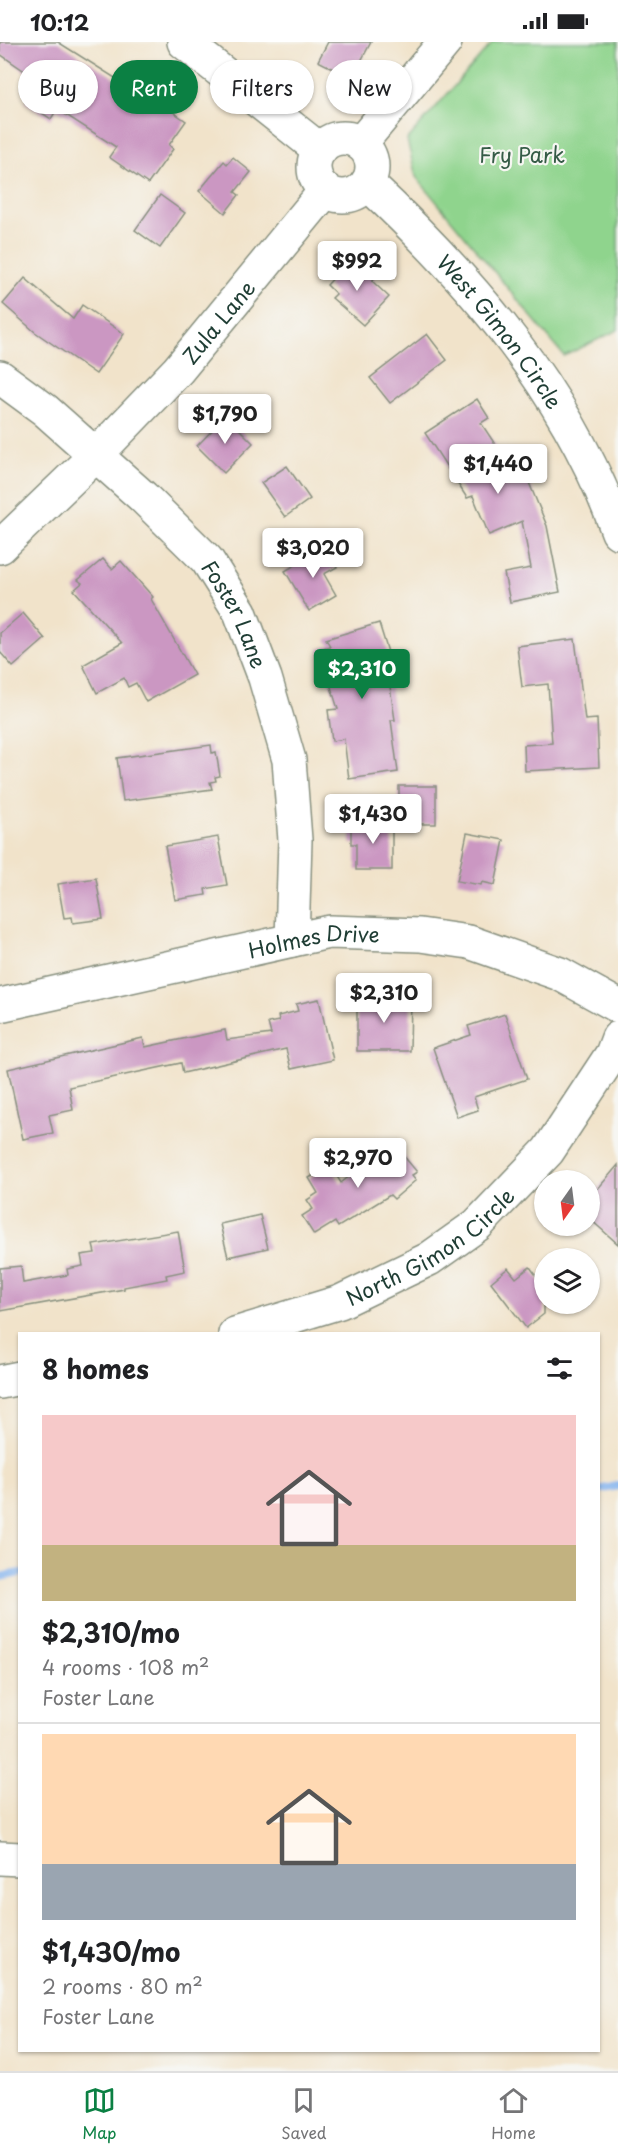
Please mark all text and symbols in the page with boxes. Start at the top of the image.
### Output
text: 10:12 [30,5,89,38]
chip: Buy [18,60,98,114]
chip: Rent [110,60,198,114]
chip: Filters [210,60,314,114]
chip: New [326,60,412,114]
park label: Fry Park [479,138,565,170]
pin: $992 [321,241,393,292]
text: $992 [332,245,382,275]
street label: West Gimon Circle [430,247,571,415]
street label: Zula Lane [174,272,262,370]
pin: $1,790 [176,394,274,445]
text: $1,790 [192,398,258,428]
pin: $1,440 [449,444,547,495]
text: $1,440 [463,448,533,478]
pin: $3,020 [264,528,362,579]
text: $3,020 [276,532,350,562]
street label: Foster Lane [195,553,276,673]
pin: $2,310 [313,649,411,700]
text: $2,310 [328,653,396,683]
pin: $1,430 [324,794,422,845]
text: $1,430 [339,798,407,828]
street label: Holmes Drive [245,916,380,966]
pin: $2,310 [335,973,433,1024]
text: $2,310 [350,977,418,1007]
pin: $2,970 [309,1138,407,1189]
text: $2,970 [323,1142,393,1172]
north arrow [534,1170,600,1236]
map controls [534,1170,600,1314]
street label: North Gimon Circle [340,1180,521,1313]
button: layers [534,1248,600,1314]
text: 8 homes [42,1349,149,1388]
icon: filters [543,1352,576,1385]
icon: home [255,1454,363,1562]
text: $2,310/mo [42,1613,180,1652]
text: 4 rooms · 108 m² [42,1652,209,1682]
text: Foster Lane [42,1682,155,1712]
icon: home [255,1773,363,1881]
text: $1,430/mo [42,1932,180,1971]
text: 2 rooms · 80 m² [42,1971,203,2001]
text: Foster Lane [42,2001,155,2031]
tab: Map [82,2084,117,2144]
tab: Saved [281,2084,327,2144]
tab: Home [491,2084,536,2144]

